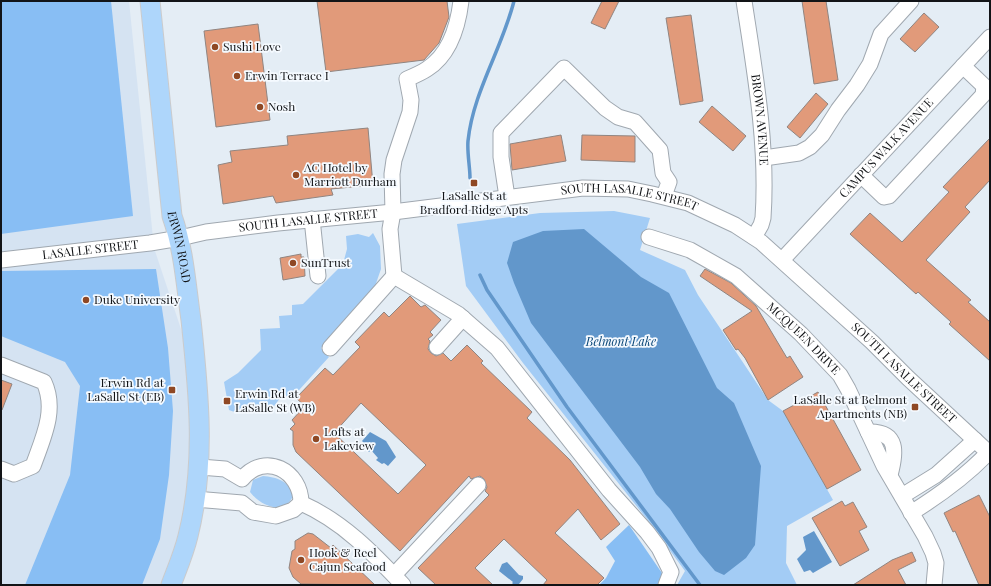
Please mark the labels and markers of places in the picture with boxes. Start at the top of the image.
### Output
place label: Sushi Love [223,38,281,54]
marker: Sushi Love [210,42,220,52]
place label: Erwin Terrace I [245,67,329,83]
marker: Erwin Terrace I [232,71,242,81]
place label: Nosh [268,98,295,114]
marker: Nosh [255,102,265,112]
place label: AC Hotel by Marriott Durham [303,159,397,189]
marker: AC Hotel by Marriott Durham [291,170,301,180]
marker: LaSalle St at Bradford Ridge Apts [469,178,479,188]
place label: LaSalle St at Bradford Ridge Apts [420,187,528,217]
place label: SunTrust [301,254,351,270]
marker: SunTrust [288,258,298,268]
place label: Duke University [94,291,180,307]
marker: Duke University [81,295,91,305]
place label: Erwin Rd at LaSalle St (EB) [87,374,165,404]
marker: Erwin Rd at LaSalle St (EB) [167,385,177,395]
place label: Erwin Rd at LaSalle St (WB) [235,385,315,415]
place label: LaSalle St at Belmont Apartments (NB) [794,391,908,421]
marker: Erwin Rd at LaSalle St (WB) [222,396,232,406]
marker: LaSalle St at Belmont Apartments (NB) [910,402,920,412]
place label: Lofts at Lakeview [324,423,375,453]
marker: Lofts at Lakeview [311,434,321,444]
place label: Hook & Reel Cajun Seafood [309,544,386,574]
marker: Hook & Reel Cajun Seafood [296,555,306,565]

